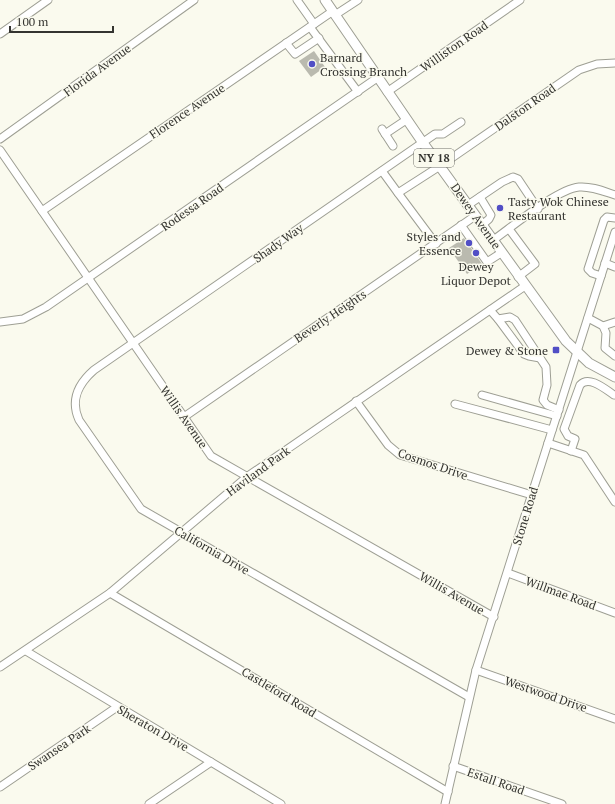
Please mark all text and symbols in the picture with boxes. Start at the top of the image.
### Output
scale bar [10,8,113,34]
text: 100 m [16,14,49,29]
street label: Williston Road [417,17,491,75]
street label: Florida Avenue [60,41,134,99]
place label: Barnard Crossing Branch [320,50,407,79]
marker: Barnard Crossing Branch [307,59,317,69]
street label: Florence Avenue [146,80,228,142]
street label: Dalston Road [492,80,559,134]
road number: NY 18 [414,149,454,167]
street label: Rodessa Road [158,180,226,234]
street label: Dewey Avenue [448,180,504,252]
place label: Tasty Wok Chinese Restaurant [508,194,609,223]
marker: Tasty Wok Chinese Restaurant [495,203,505,213]
street label: Shady Way [250,220,307,266]
place label: Styles and Essence [406,229,461,258]
marker: Styles and Essence [464,238,474,248]
marker: Dewey Liquor Depot [471,248,481,258]
place label: Dewey Liquor Depot [441,259,512,288]
street label: Beverly Heights [291,286,369,346]
place label: Dewey & Stone [466,343,548,358]
marker: Dewey & Stone [551,345,561,355]
street label: Willis Avenue [157,383,211,451]
street label: Haviland Park [223,442,293,499]
street label: Cosmos Drive [396,445,470,483]
street label: Stone Road [509,485,541,547]
street label: California Drive [172,522,252,578]
street label: Willis Avenue [417,568,487,618]
street label: Willmae Road [524,573,599,613]
street label: Castleford Road [239,664,319,720]
street label: Westwood Drive [503,673,589,715]
street label: Sheraton Drive [115,702,191,754]
street label: Swansea Park [25,720,94,774]
street label: Estall Road [465,764,527,798]

